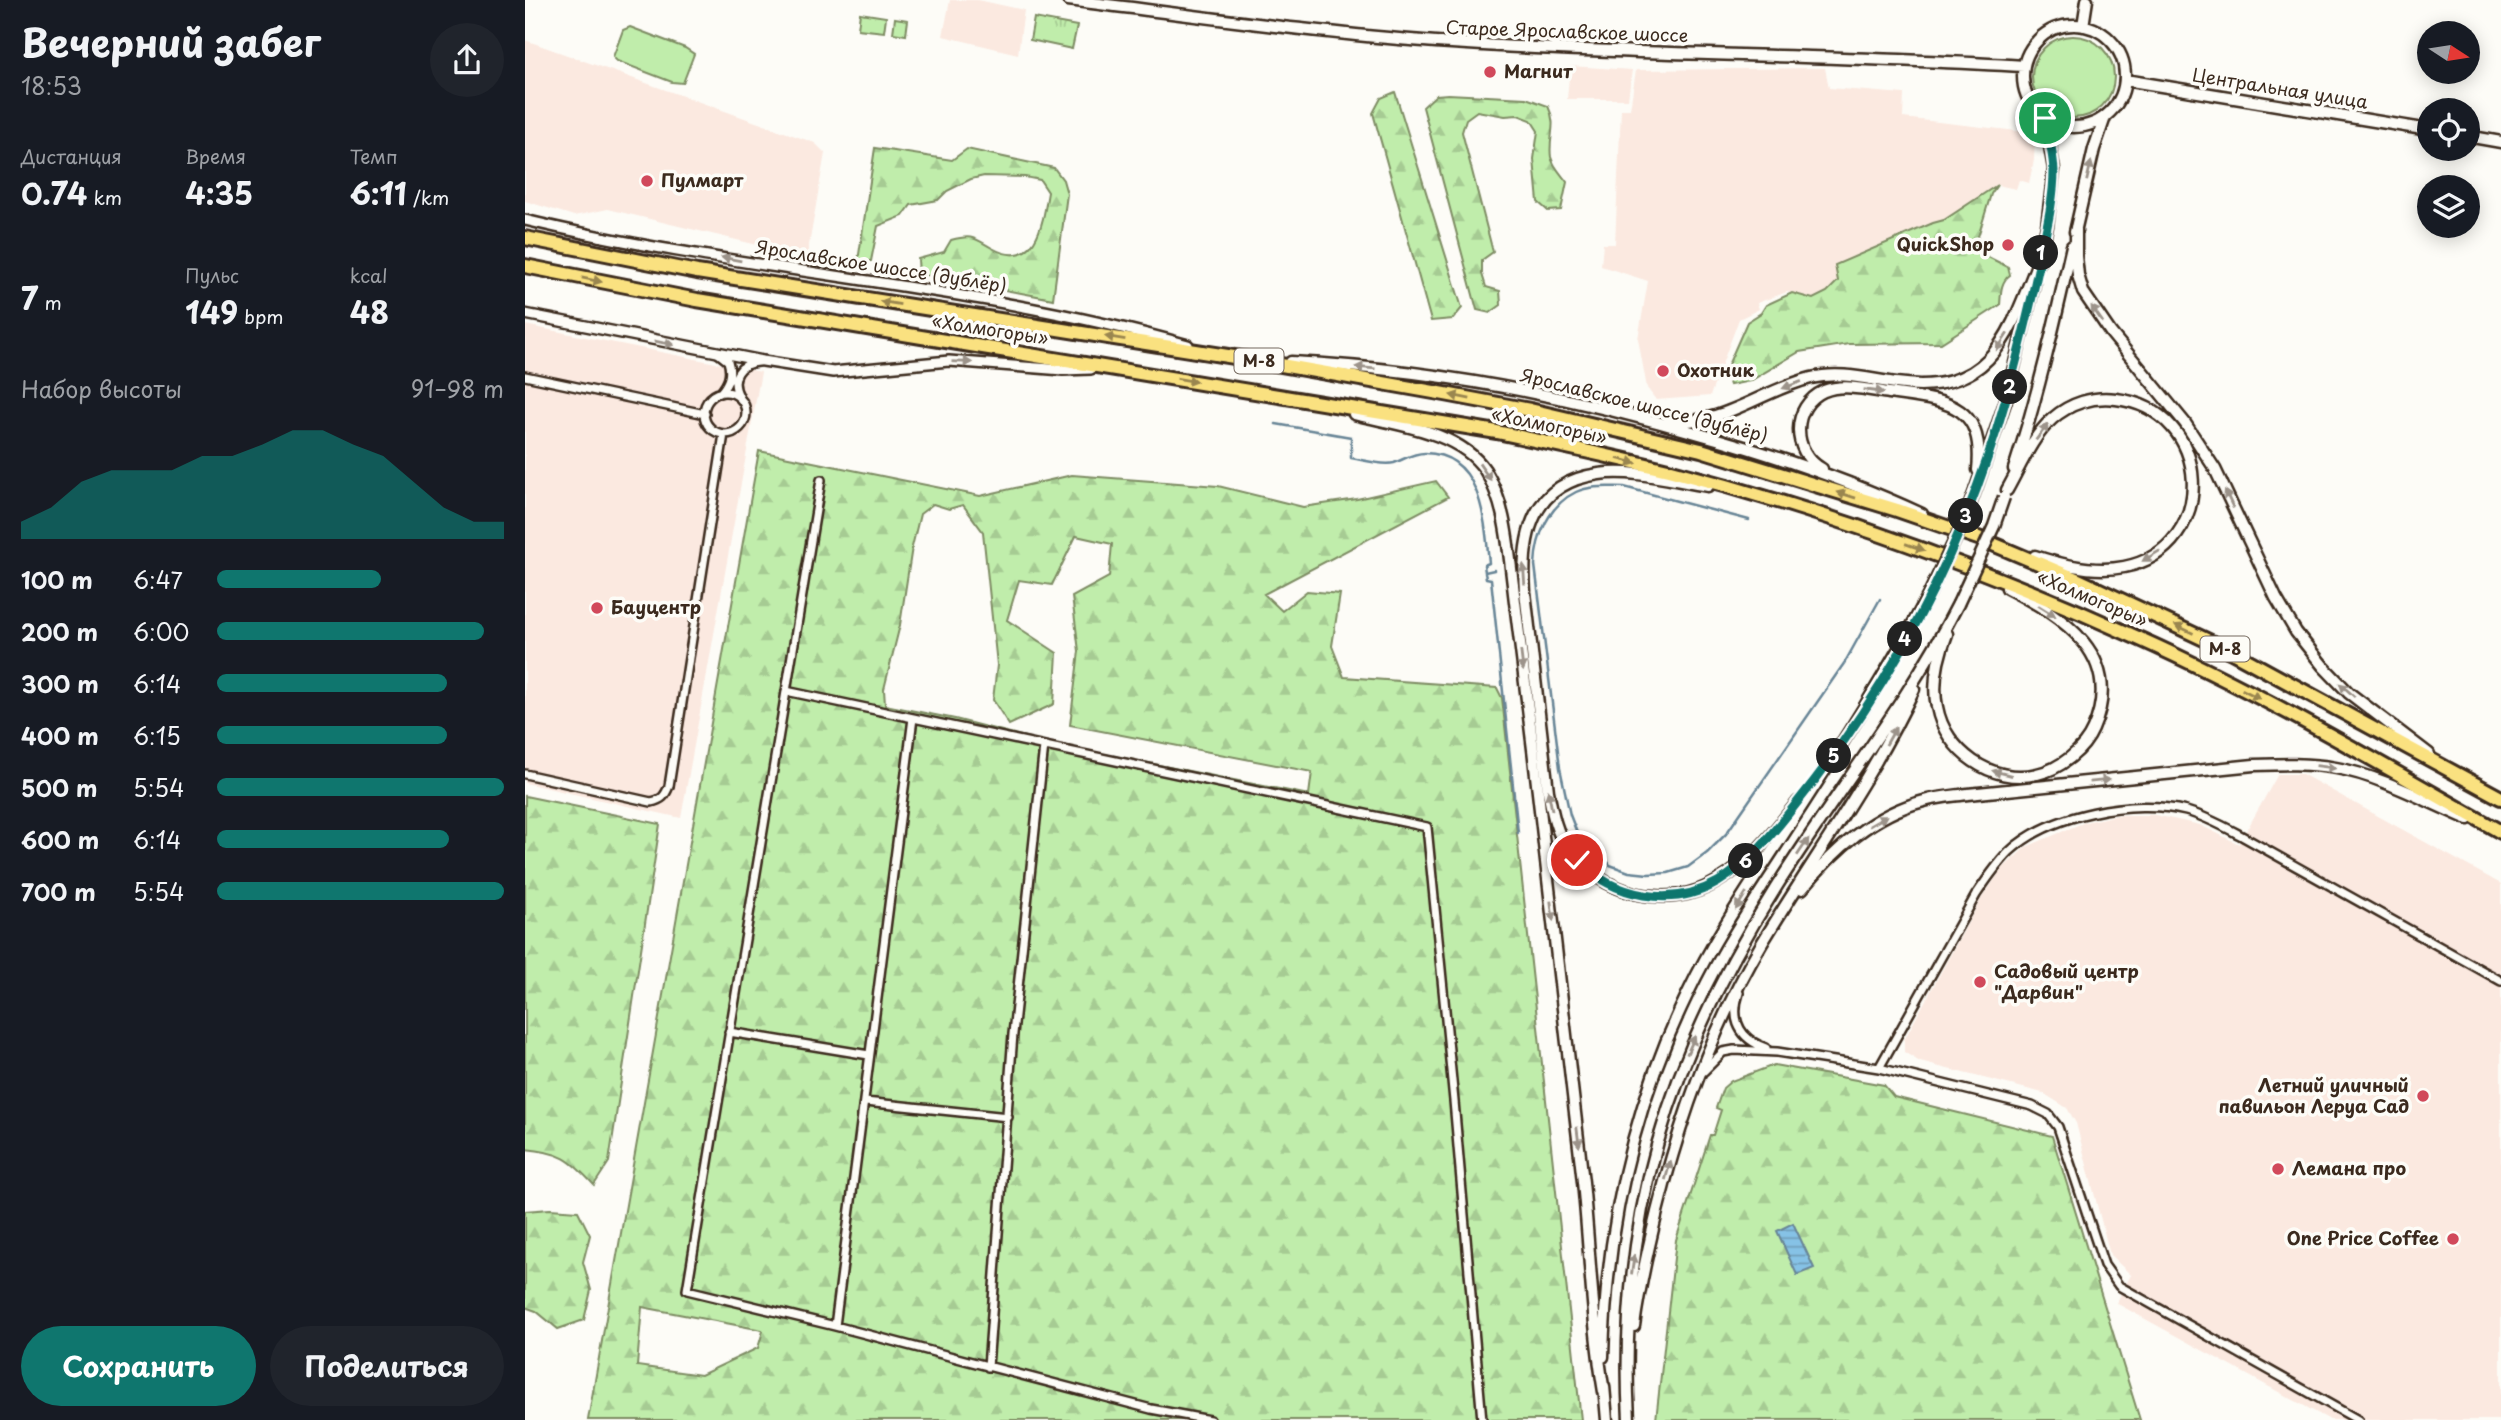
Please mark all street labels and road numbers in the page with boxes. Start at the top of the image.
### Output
street label: Старое Ярославское шоссе [1445,13,1689,48]
street label: Центральная улица [2190,60,2371,115]
street label: Ярославское шоссе (дублёр) [753,232,1009,299]
street label: «Холмогоры» [930,306,1050,351]
road number: М-8 [1235,348,1283,374]
street label: Ярославское шоссе (дублёр) [1517,360,1771,448]
street label: «Холмогоры» [1489,399,1610,450]
street label: «Холмогоры» [2033,562,2152,633]
road number: М-8 [2201,636,2249,662]

